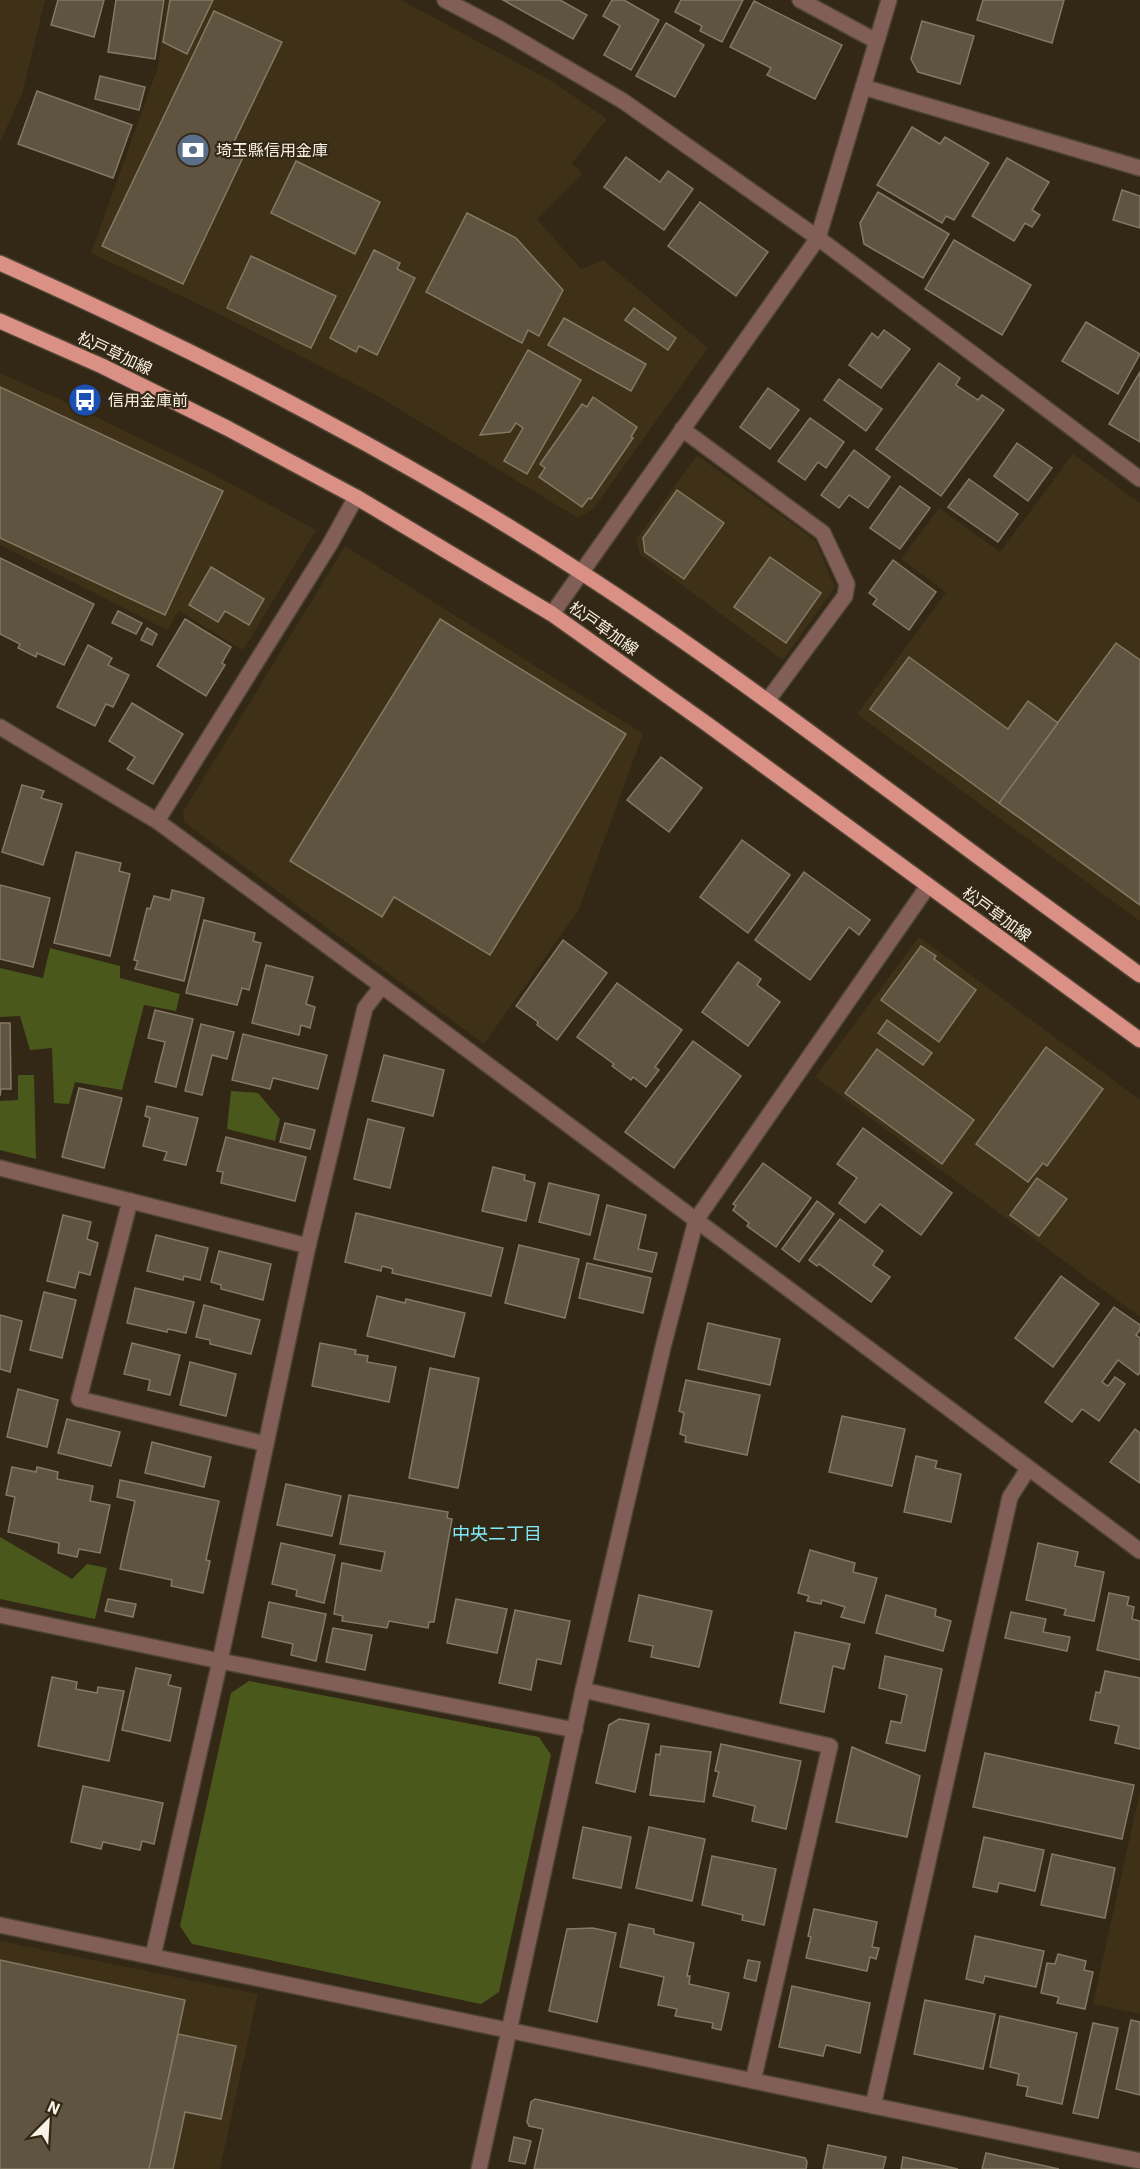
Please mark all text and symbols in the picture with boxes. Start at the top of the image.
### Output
bank icon: 埼玉縣信用金庫 [175,132,211,168]
place label: 埼玉縣信用金庫 [216,140,328,160]
street label: 松戸草加線 [75,327,155,379]
bus stop icon: 信用金庫前 [67,382,103,418]
place label: 信用金庫前 [108,390,188,410]
street label: 松戸草加線 [565,597,643,659]
street label: 松戸草加線 [959,882,1035,946]
district label: 中央二丁目 [452,1522,542,1545]
north arrow [18,2091,78,2151]
text: N [45,2096,63,2119]

